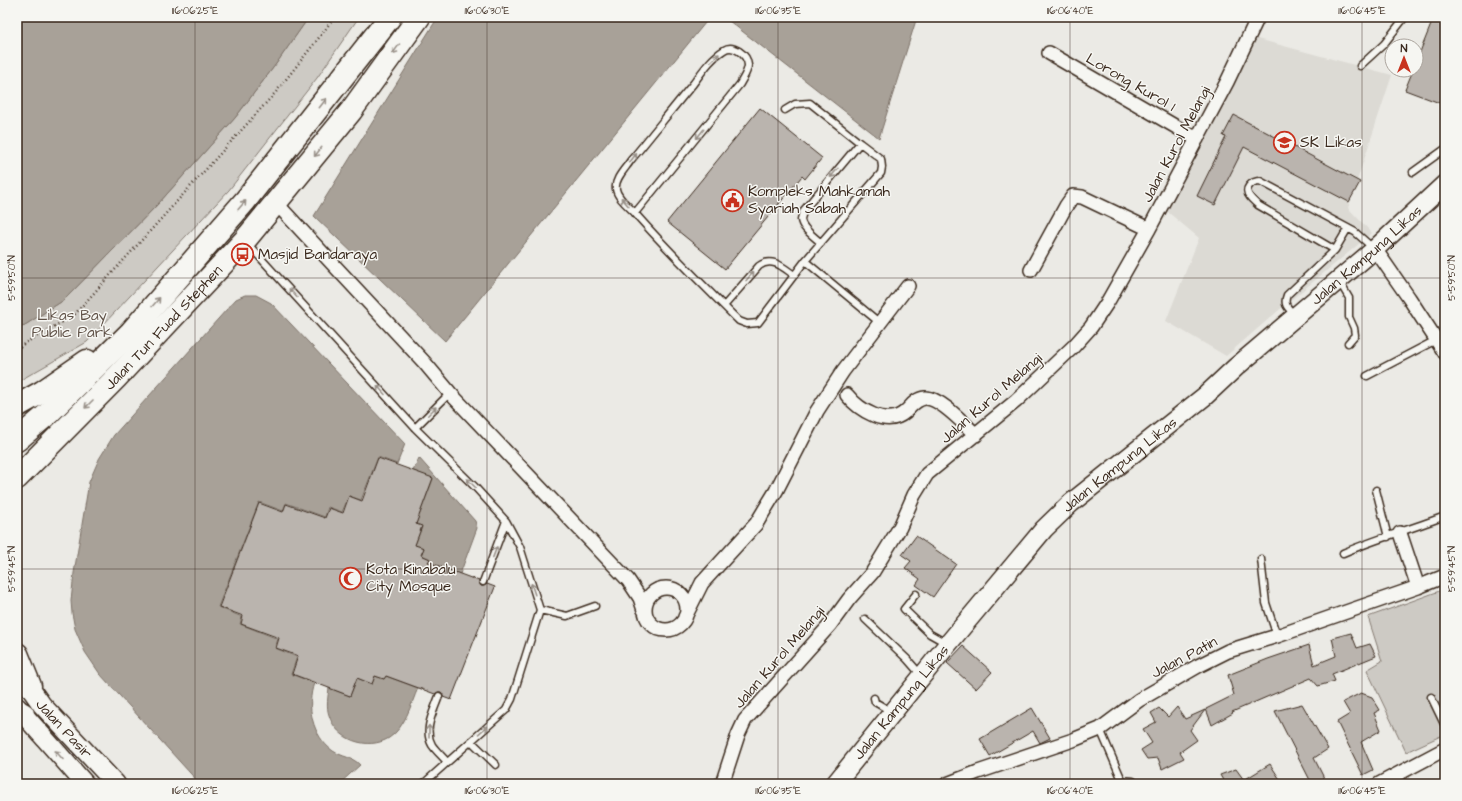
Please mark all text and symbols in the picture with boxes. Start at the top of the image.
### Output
text: 116°06'25"E [172,4,218,18]
text: 116°06'30"E [465,4,510,18]
text: 116°06'35"E [755,4,801,18]
text: 116°06'40"E [1047,4,1093,18]
text: 116°06'45"E [1338,4,1386,18]
north arrow [1384,38,1424,78]
text: N [1401,41,1408,56]
one-way arrow [392,43,400,54]
street label: Lorong Kurol 1 [1081,48,1180,118]
one-way arrow [710,53,720,62]
street label: Jalan Kurol Melangi [1137,82,1217,207]
one-way arrow [319,97,327,108]
one-way arrow [696,128,705,139]
school or university icon: SK Likas [1271,129,1297,155]
place label: SK Likas [1300,132,1362,153]
one-way arrow [313,147,322,158]
one-way arrow [629,153,637,164]
one-way arrow [830,168,839,178]
place label: Kompleks Mahkamah Syariah Sabah [748,181,890,220]
public building icon: Kompleks Mahkamah Syariah Sabah [720,187,746,213]
one-way arrow [621,197,630,208]
one-way arrow [238,199,247,210]
street label: Jalan Kampung Likas [1306,200,1427,310]
bus stop icon: Masjid Bandaraya [230,241,256,267]
place label: Masjid Bandaraya [258,244,377,266]
text: 5°59'50"N [5,255,19,301]
text: 5°59'50"N [1445,255,1459,301]
street label: Jalan Tun Fuad Stephen [100,260,228,395]
one-way arrow [745,271,754,282]
one-way arrow [289,288,298,299]
one-way arrow [152,297,161,307]
park label: Likas Bay Public Park [32,305,112,343]
street label: Jalan Kurol Melangi [936,348,1048,449]
one-way arrow [376,385,385,395]
one-way arrow [84,399,94,409]
one-way arrow [427,406,437,415]
street label: Jalan Kampung Likas [1057,412,1182,517]
one-way arrow [466,478,476,488]
text: 5°59'45"N [5,546,19,592]
one-way arrow [491,546,499,558]
text: 5°59'45"N [1445,546,1459,592]
place label: Kota Kinabalu City Mosque [366,559,456,598]
mosque icon: Kota Kinabalu City Mosque [338,565,364,591]
one-way arrow [529,582,536,595]
street label: Jalan Kurol Melangi [729,601,831,714]
street label: Jalan Patin [1147,631,1221,684]
street label: Jalan Kampung Likas [849,640,954,764]
street label: Jalan Pasir [30,695,97,763]
one-way arrow [425,725,433,738]
one-way arrow [478,725,489,734]
one-way arrow [54,750,64,760]
text: 116°06'25"E [172,784,218,798]
text: 116°06'30"E [465,784,510,798]
text: 116°06'35"E [755,784,801,798]
text: 116°06'40"E [1047,784,1093,798]
text: 116°06'45"E [1338,784,1386,798]

